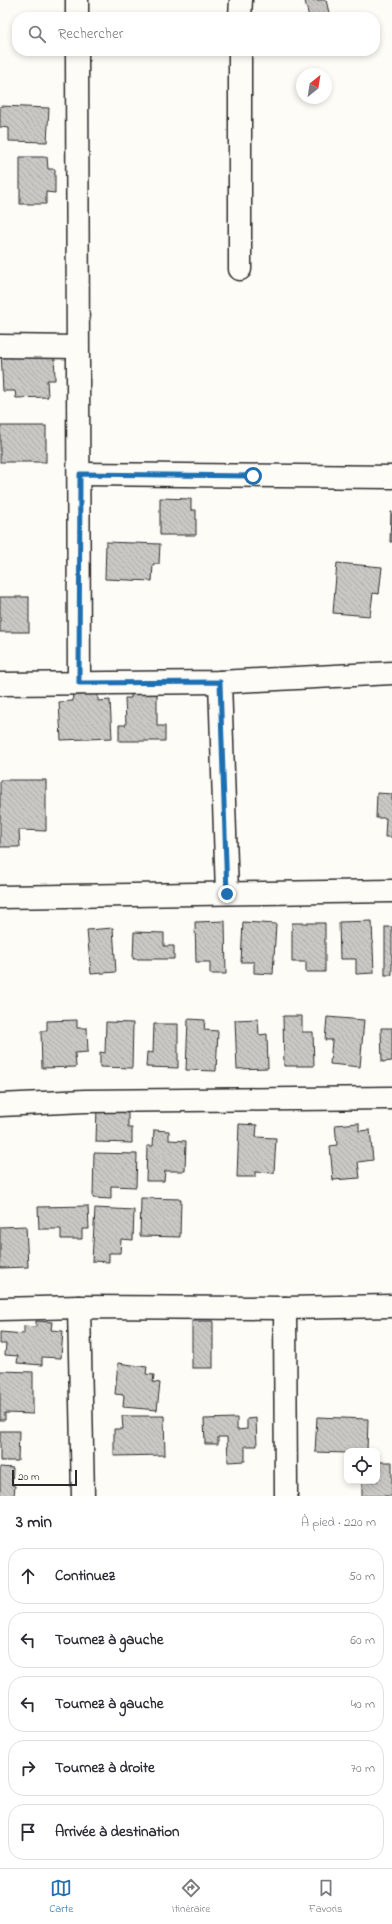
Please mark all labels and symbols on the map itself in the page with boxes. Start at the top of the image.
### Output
north arrow [296,68,332,104]
route start [244,467,262,485]
route end [218,885,236,903]
scale bar [12,1468,77,1487]

